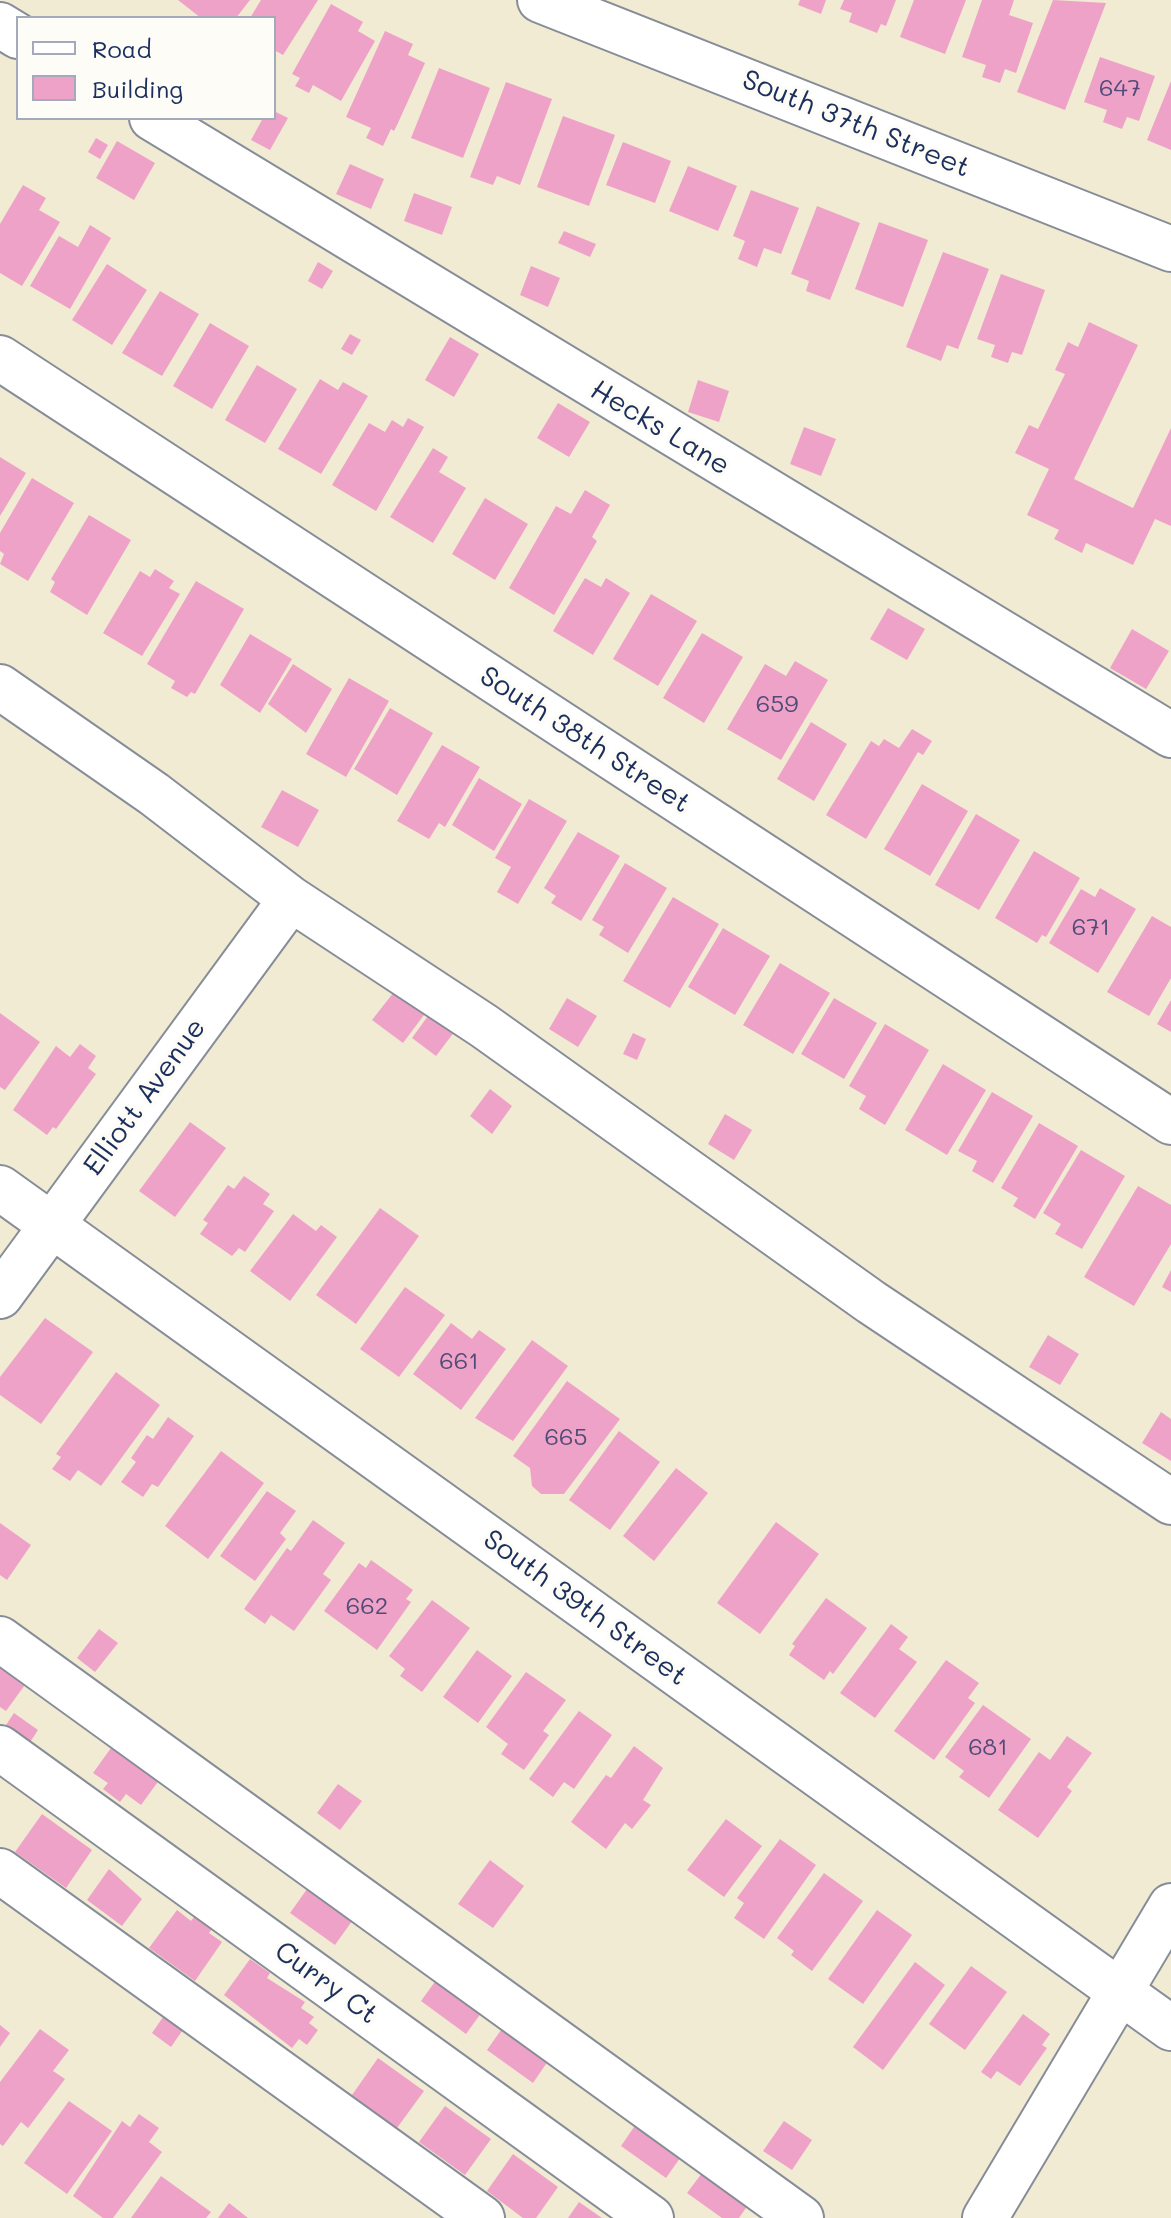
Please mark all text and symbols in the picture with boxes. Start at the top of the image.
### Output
legend [16,16,276,120]
text: Road [92,33,152,64]
street label: South 37th Street [737,63,975,185]
text: Building [92,73,183,104]
house number: 647 [1099,75,1141,103]
street label: Hecks Lane [584,373,736,483]
street label: South 38th Street [473,659,697,821]
house number: 659 [756,691,798,719]
house number: 671 [1072,914,1110,942]
street label: Elliott Avenue [77,1012,213,1182]
house number: 661 [439,1348,479,1376]
house number: 665 [545,1424,587,1452]
street label: South 39th Street [476,1523,694,1693]
house number: 662 [346,1593,388,1621]
house number: 681 [968,1734,1008,1762]
street label: Curry Ct [268,1934,384,2032]

